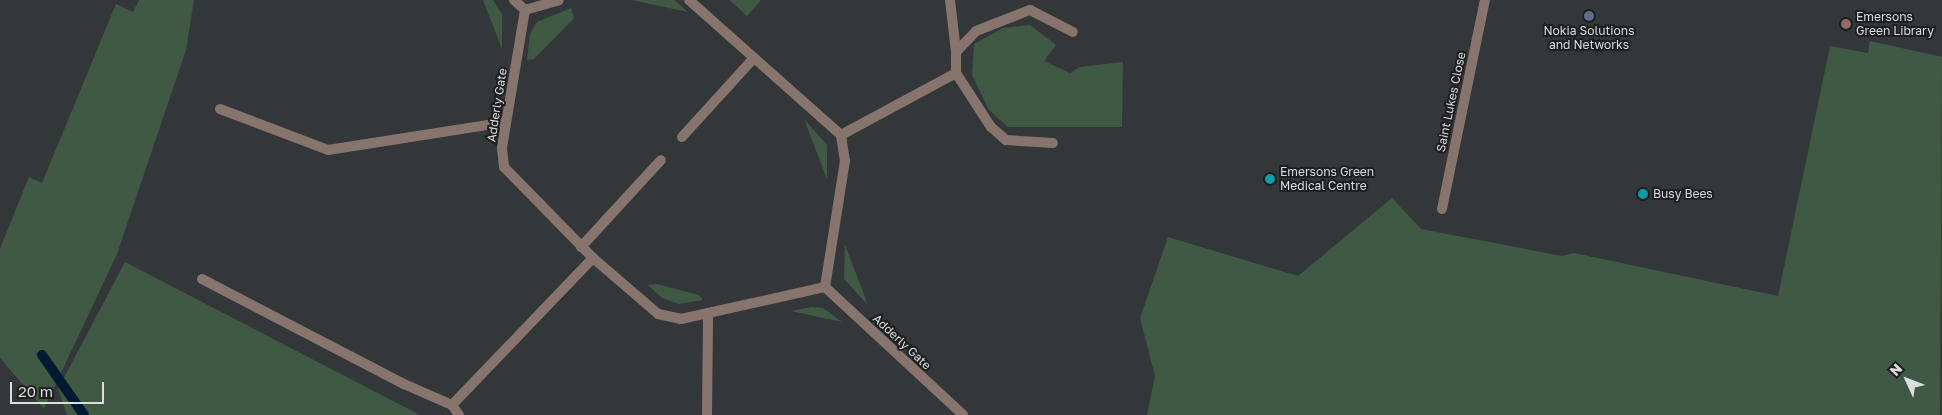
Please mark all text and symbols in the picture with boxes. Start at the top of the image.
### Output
marker: Nokia Solutions and Networks [1583,10,1595,22]
place label: Emersons Green Library [1856,10,1934,38]
marker: Emersons Green Library [1840,18,1852,30]
place label: Nokia Solutions and Networks [1543,24,1635,52]
street label: Saint Lukes Close [1433,51,1469,153]
street label: Adderly Gate [484,67,510,143]
place label: Emersons Green Medical Centre [1280,165,1374,193]
marker: Emersons Green Medical Centre [1264,173,1276,185]
place label: Busy Bees [1653,187,1713,201]
marker: Busy Bees [1637,188,1649,200]
street label: Adderly Gate [870,311,934,373]
north arrow [1882,355,1932,405]
text: N [1886,360,1906,379]
scale bar [12,372,106,404]
text: 20 m [18,382,53,400]

